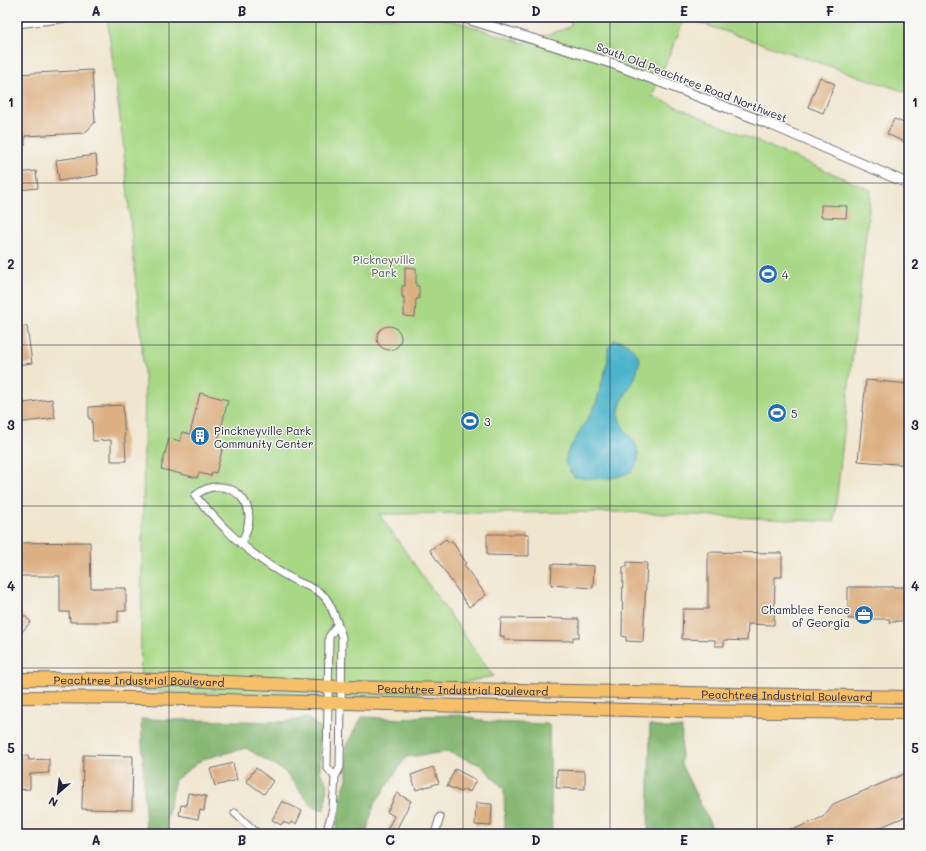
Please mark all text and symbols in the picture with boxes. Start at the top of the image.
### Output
text: A [91,2,101,19]
text: B [238,2,247,19]
text: C [385,2,395,19]
text: D [531,2,541,19]
text: E [680,2,688,19]
text: F [826,2,834,19]
street label: South Old Peachtree Road Northwest [594,39,790,126]
text: 1 [8,93,14,110]
text: 1 [912,93,918,110]
park label: Pickneyville Park [353,252,415,280]
text: 2 [7,255,15,272]
text: 2 [911,255,919,272]
sports icon: 4 [757,263,779,285]
place label: 4 [782,267,789,282]
sports icon: 5 [766,402,788,424]
place label: 5 [791,406,797,421]
sports icon: 3 [459,410,481,432]
place label: 3 [484,414,491,429]
text: 3 [7,416,15,433]
text: 3 [911,416,919,433]
place label: Pinckneyville Park Community Center [214,423,313,451]
building icon: Pinckneyville Park Community Center [189,425,211,447]
text: 4 [7,577,15,594]
text: 4 [911,577,919,594]
place label: Chamblee Fence of Georgia [761,602,850,630]
office icon: Chamblee Fence of Georgia [853,604,875,626]
street label: Peachtree Industrial Boulevard [53,672,225,689]
street label: Peachtree Industrial Boulevard [377,680,548,698]
street label: Peachtree Industrial Boulevard [701,686,872,704]
text: 5 [7,739,15,756]
text: 5 [911,739,919,756]
north arrow [38,773,78,813]
text: N [46,794,60,811]
text: A [91,831,101,848]
text: B [238,831,247,848]
text: C [385,831,395,848]
text: D [531,831,541,848]
text: E [680,831,688,848]
text: F [826,831,834,848]

